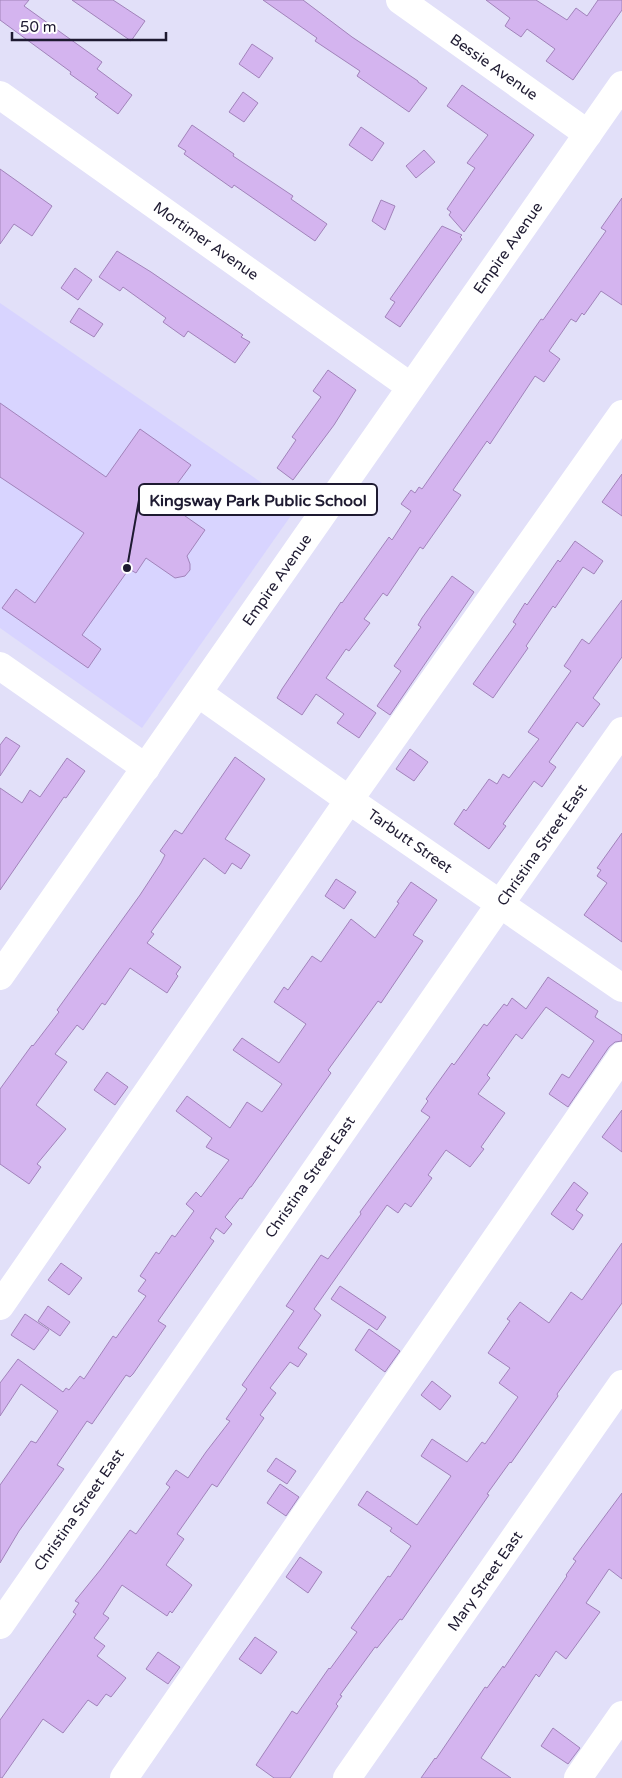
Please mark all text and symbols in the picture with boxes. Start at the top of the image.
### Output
scale bar [12,10,166,42]
text: 50 m [20,18,57,36]
street label: Bessie Avenue [447,30,541,104]
street label: Mortimer Avenue [150,198,262,284]
street label: Empire Avenue [470,199,546,297]
callout: Kingsway Park Public School [139,484,377,515]
text: Kingsway Park Public School [149,491,367,511]
street label: Empire Avenue [239,531,315,629]
street label: Christina Street East [493,780,591,909]
street label: Tarbutt Street [364,805,456,877]
street label: Christina Street East [261,1112,359,1241]
street label: Christina Street East [30,1445,128,1574]
street label: Mary Street East [444,1527,526,1635]

